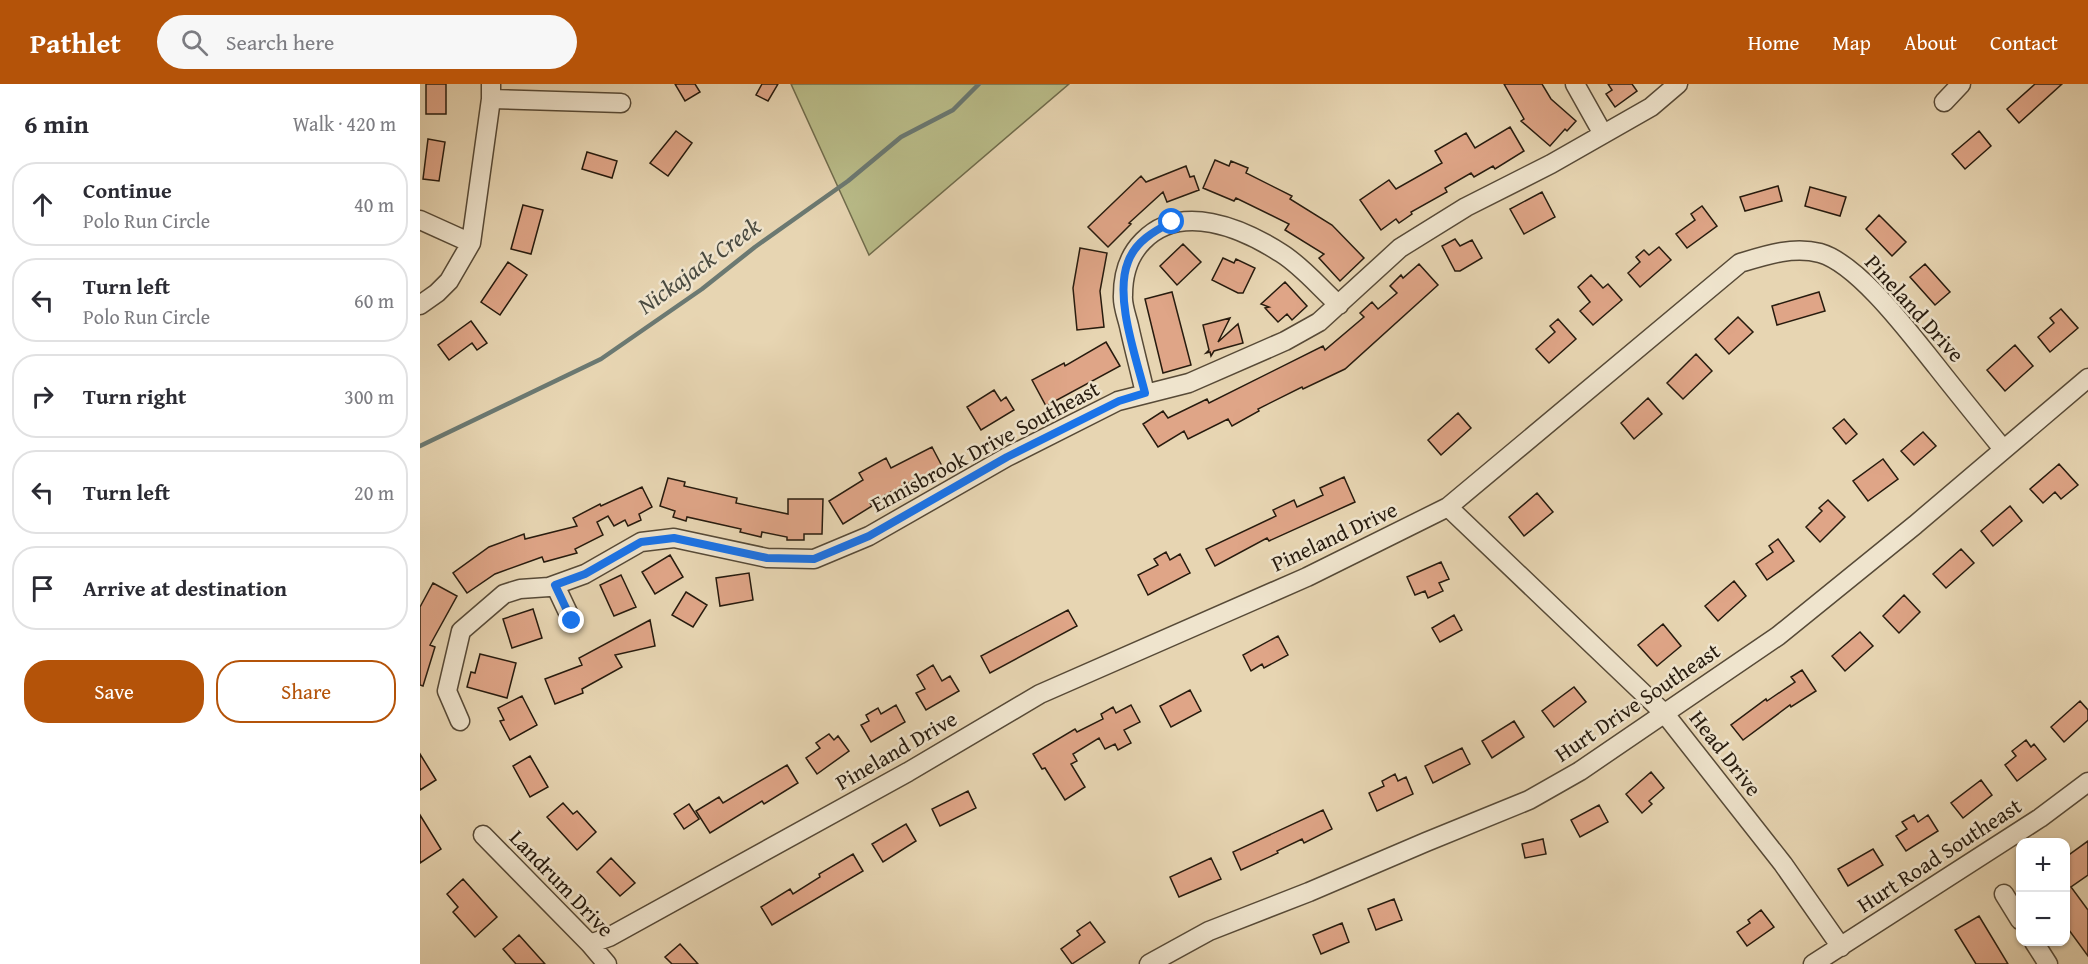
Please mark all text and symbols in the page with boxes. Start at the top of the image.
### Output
search box [157,15,577,69]
text: Pathlet [30,22,121,63]
icon: search [178,26,211,59]
text: Search here [226,26,334,58]
text: Home [1748,27,1799,58]
text: Map [1832,27,1871,58]
text: About [1904,27,1957,58]
text: Contact [1990,27,2058,58]
text: 6 min [24,104,89,143]
text: Walk · 420 m [293,109,396,138]
text: Continue [83,174,172,206]
icon: ahead [26,188,59,221]
text: 40 m [354,190,394,219]
text: Polo Run Circle [83,206,210,235]
route start [1158,208,1184,234]
water label: Nickajack Creek [629,209,768,323]
street label: Pineland Drive [1858,247,1972,369]
text: Turn left [83,270,170,302]
icon: left [26,284,59,317]
text: 60 m [354,286,394,315]
text: Polo Run Circle [83,302,210,331]
street label: Ennisbrook Drive Southeast [865,372,1105,520]
icon: right [26,380,59,413]
text: Turn right [83,380,186,412]
text: 300 m [344,382,394,411]
icon: left [26,476,59,509]
text: Turn left [83,476,170,508]
text: 20 m [354,478,394,507]
street label: Pineland Drive [1266,493,1402,579]
icon: arrive [26,572,59,605]
text: Arrive at destination [83,572,287,604]
route end [558,607,584,633]
street label: Hurt Drive Southeast [1548,634,1726,769]
button: Save [24,660,204,723]
button: Share [216,660,396,723]
street label: Pineland Drive [829,702,963,798]
street label: Head Drive [1682,703,1770,803]
street label: Hurt Road Southeast [1851,790,2028,920]
street label: Landrum Drive [502,822,622,944]
map controls [2016,838,2070,946]
button: + [2016,838,2070,892]
button: − [2016,892,2070,946]

